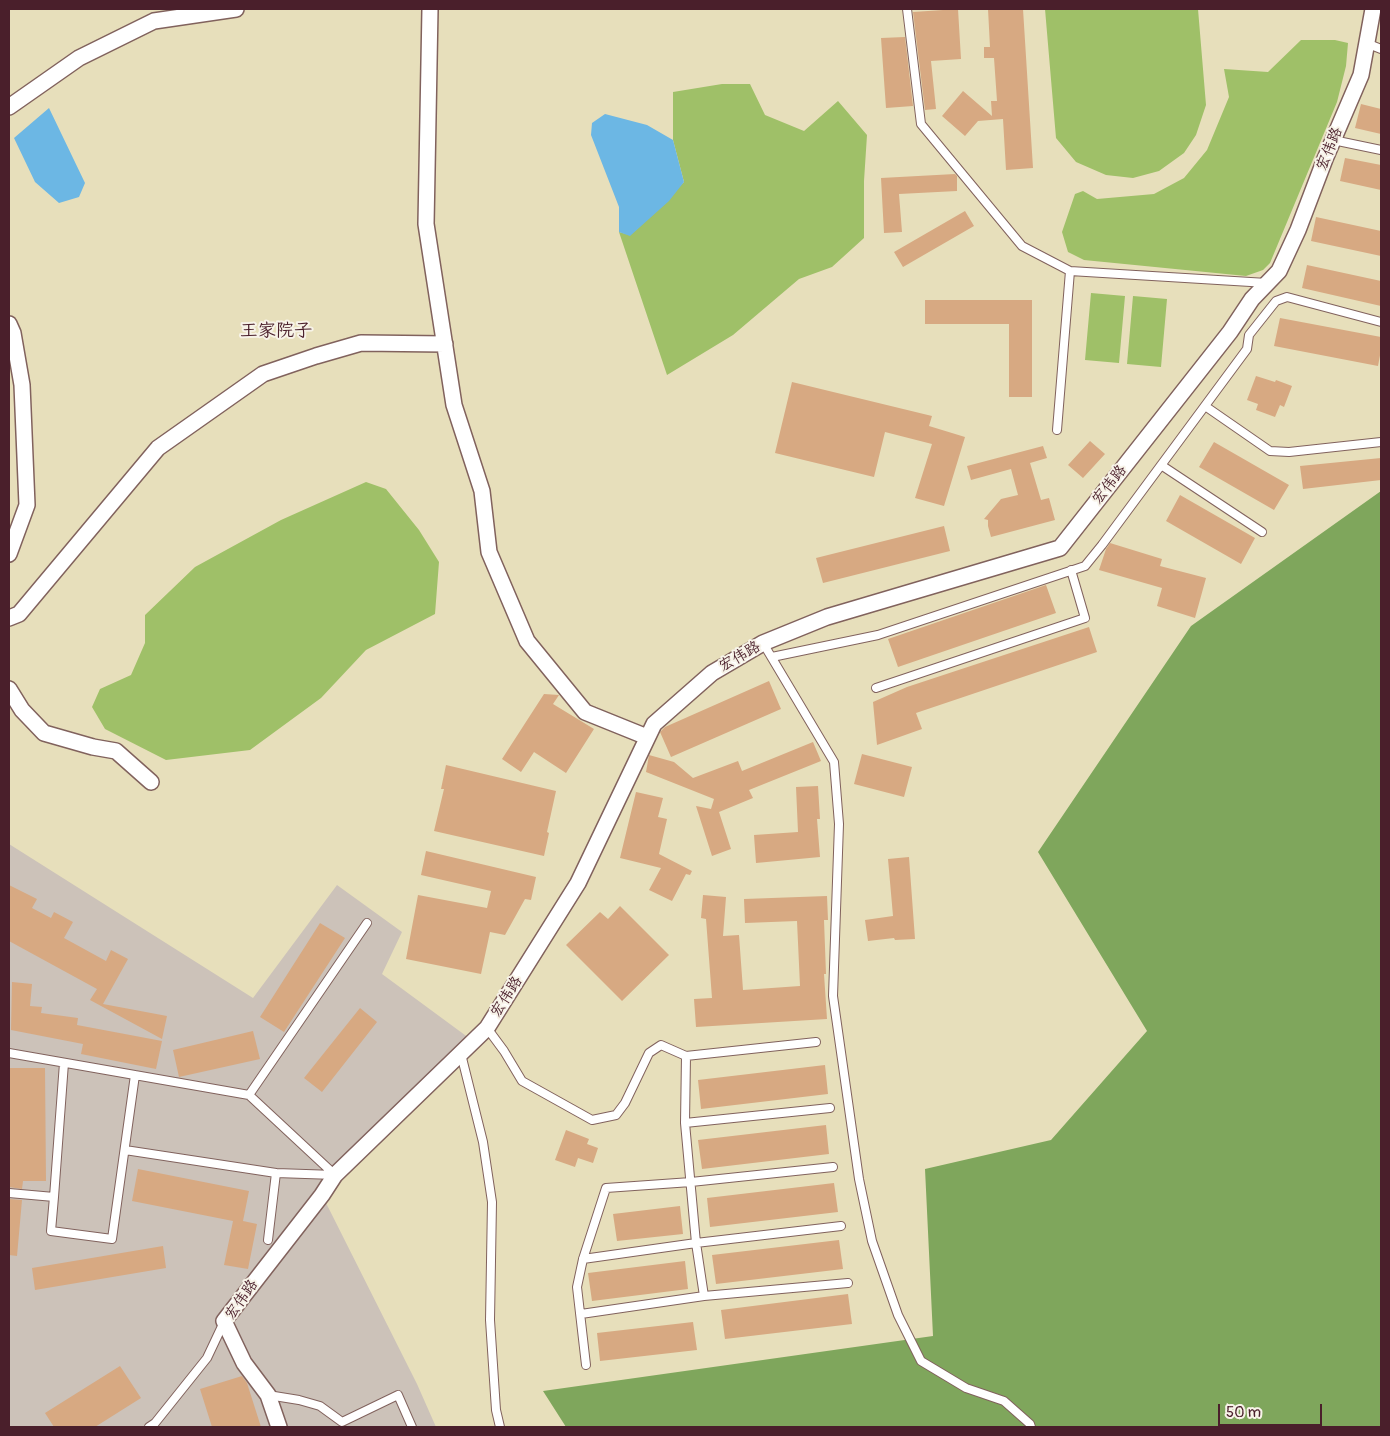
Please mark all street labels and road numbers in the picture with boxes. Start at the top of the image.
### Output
street label: 宏伟路 [1313,125,1347,173]
street label: 宏伟路 [1089,462,1131,508]
street label: 宏伟路 [716,638,764,676]
street label: 宏伟路 [487,973,527,1021]
street label: 宏伟路 [222,1276,262,1324]

